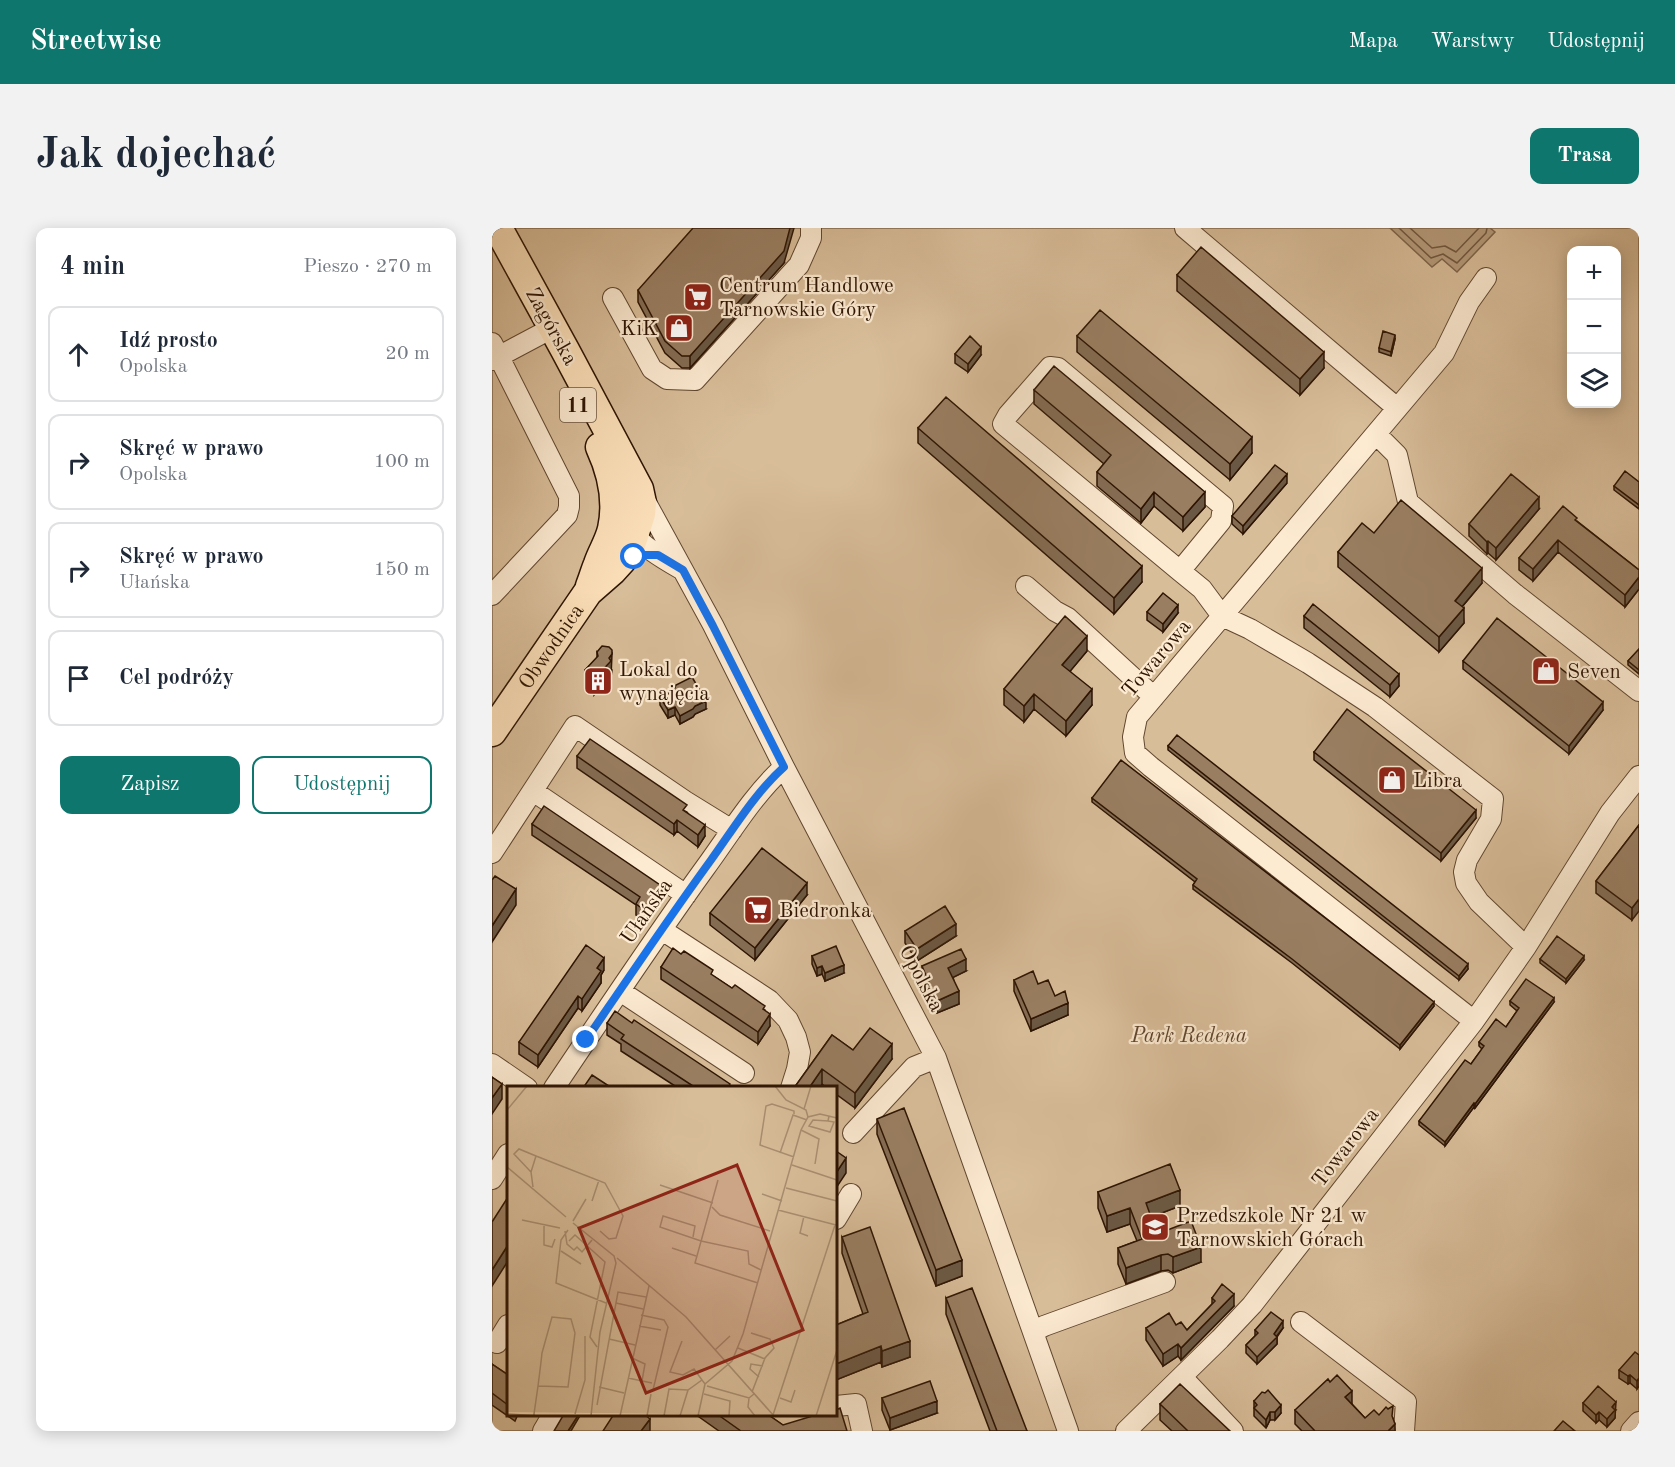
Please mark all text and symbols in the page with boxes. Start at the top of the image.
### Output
text: Streetwise [30,28,162,56]
text: Mapa [1349,31,1398,52]
text: Warstwy [1431,31,1515,52]
text: Udostępnij [1548,31,1645,52]
button: Trasa [1530,128,1639,184]
text: Jak dojechać [36,135,277,177]
map controls [1567,246,1621,408]
button: + [1567,246,1621,300]
text: 4 min [60,254,125,280]
text: Pieszo · 270 m [303,257,432,277]
place label: Centrum Handlowe Tarnowskie Góry [719,276,894,321]
supermarket icon: Centrum Handlowe Tarnowskie Góry [682,281,714,313]
street label: Zagórska [521,285,580,369]
button: − [1567,300,1621,354]
shop icon: KiK [663,312,695,344]
place label: KiK [621,319,658,340]
text: Idź prosto [119,330,218,352]
icon: ahead [62,338,95,371]
text: 20 m [385,344,430,364]
button: layers [1567,354,1621,408]
text: Opolska [119,357,188,377]
road number: 11 [560,388,596,422]
text: Skręć w prawo [119,438,264,460]
icon: right [62,446,95,479]
text: 100 m [374,452,430,472]
text: Opolska [119,465,188,485]
route start [620,543,646,569]
text: Skręć w prawo [119,546,264,568]
icon: right [62,554,95,587]
text: 150 m [374,560,430,580]
text: Ułańska [119,573,190,593]
street label: Obwodnica [516,601,589,694]
street label: Towarowa [1119,616,1196,702]
shop icon: Seven [1530,655,1562,687]
place label: Lokal do wynajęcia [619,660,710,705]
icon: arrive [62,662,95,695]
place label: Seven [1567,662,1621,683]
building icon: Lokal do wynajęcia [582,665,614,697]
text: Cel podróży [119,667,234,689]
button: Zapisz [60,756,240,814]
button: Udostępnij [252,756,432,814]
shop icon: Libra [1376,764,1408,796]
place label: Libra [1413,771,1462,792]
street label: Ułańska [617,875,677,948]
supermarket icon: Biedronka [742,894,774,926]
place label: Biedronka [779,901,871,922]
street label: Opolska [894,942,947,1015]
route end [572,1026,598,1052]
park label: Park Redena [1130,1026,1247,1047]
inset map [507,1086,837,1416]
street label: Towarowa [1309,1104,1383,1192]
place label: Przedszkole Nr 21 w Tarnowskich Górach [1176,1206,1367,1251]
school or university icon: Przedszkole Nr 21 w Tarnowskich Górach [1139,1211,1171,1243]

